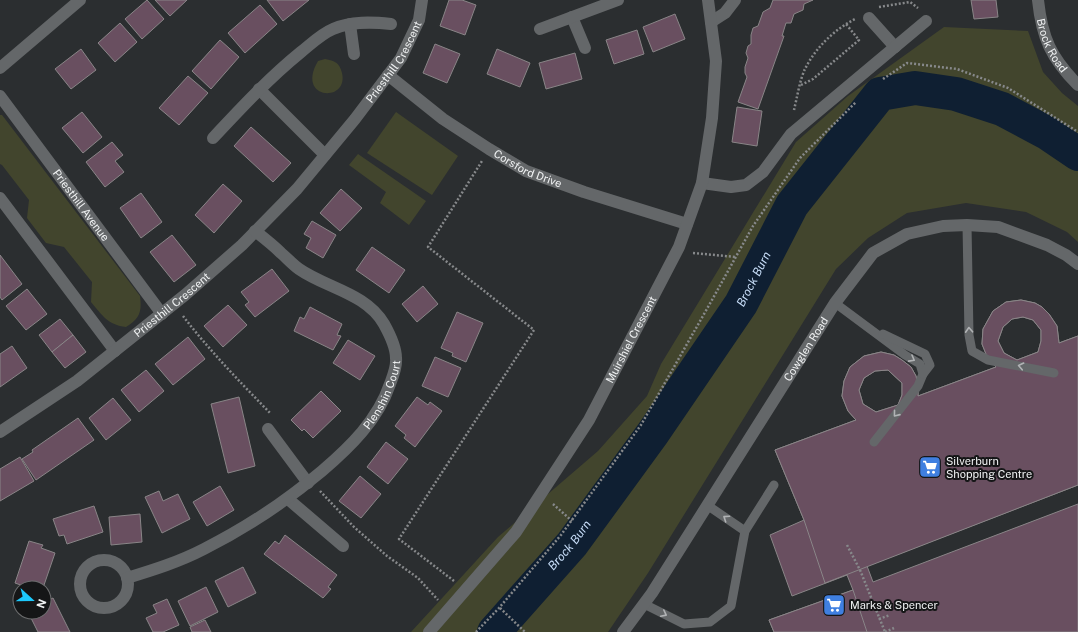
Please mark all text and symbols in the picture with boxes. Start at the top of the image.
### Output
street label: Brock Road [1035,17,1070,75]
street label: Priesthill Crescent [364,19,424,105]
street label: Corsford Drive [492,147,563,189]
street label: Priesthill Avenue [51,167,112,243]
water label: Brock Burn [734,249,774,309]
street label: Priesthill Crescent [131,270,212,339]
street label: Muirshiel Crescent [603,294,658,385]
street label: Cowglen Road [781,315,831,383]
one-way arrow [965,327,973,333]
one-way arrow [908,355,915,362]
street label: Plenshin Court [361,360,402,431]
one-way arrow [1018,363,1024,371]
one-way arrow [893,409,900,416]
supermarket icon: Silverburn Shopping Centre [917,454,943,480]
place label: Silverburn Shopping Centre [946,455,1032,480]
one-way arrow [723,515,730,523]
water label: Brock Burn [545,517,594,573]
north arrow [12,580,52,620]
supermarket icon: Marks & Spencer [821,592,847,618]
text: N [34,597,48,610]
place label: Marks & Spencer [850,599,938,611]
one-way arrow [660,609,667,617]

